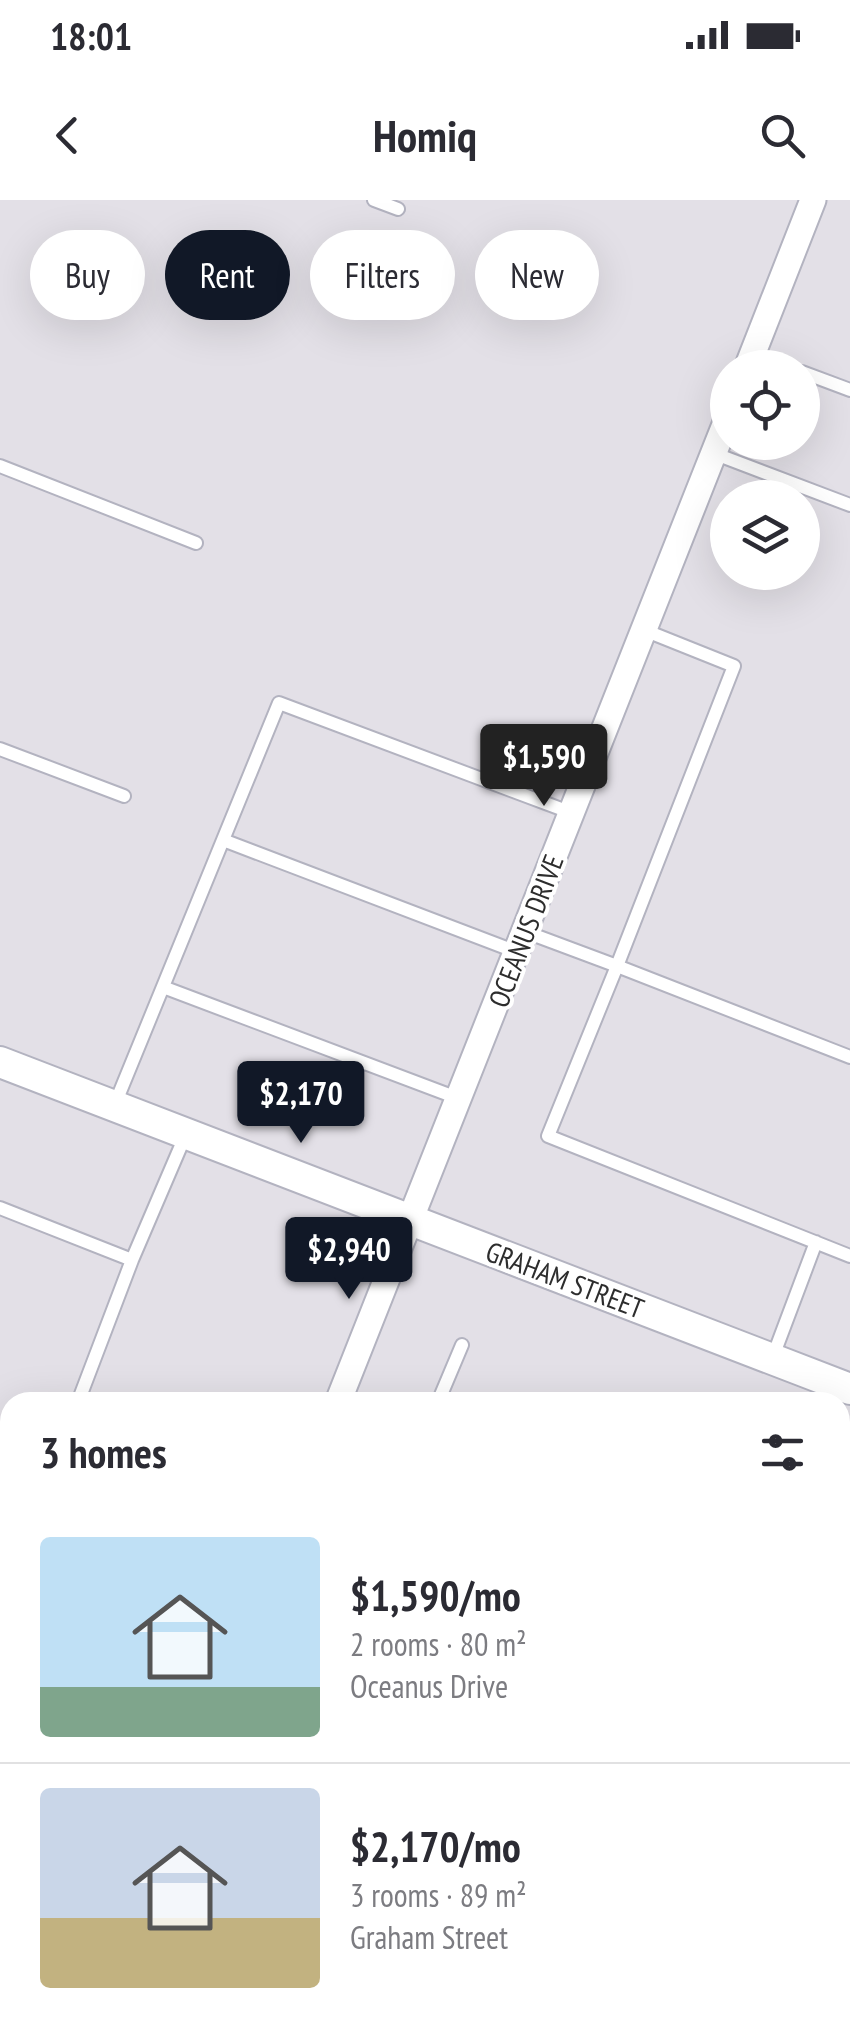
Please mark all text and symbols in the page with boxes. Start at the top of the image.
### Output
text: 18:01 [50,11,132,60]
text: Homiq [373,106,477,164]
icon: back [40,108,95,163]
icon: search [755,108,810,163]
chip: Buy [30,230,145,320]
chip: Rent [165,230,290,320]
chip: Filters [310,230,455,320]
chip: New [475,230,599,320]
map controls [710,350,820,590]
button: locate [710,350,820,460]
button: layers [710,480,820,590]
pin: $1,590 [463,724,625,809]
text: $1,590 [502,735,586,777]
street label: OCEANUS DRIVE [479,849,572,1012]
pin: $2,170 [220,1061,382,1146]
text: $2,170 [259,1072,343,1114]
pin: $2,940 [268,1217,430,1302]
text: $2,940 [307,1228,391,1270]
street label: GRAHAM STREET [481,1232,650,1327]
text: 3 homes [40,1425,167,1480]
icon: filters [755,1425,810,1480]
text: $1,590/mo [350,1568,521,1623]
icon: home [120,1577,240,1697]
text: 2 rooms · 80 m² [350,1623,527,1665]
text: Oceanus Drive [350,1665,508,1707]
text: $2,170/mo [350,1819,521,1874]
icon: home [120,1828,240,1948]
text: 3 rooms · 89 m² [350,1874,527,1916]
text: Graham Street [350,1916,508,1958]

